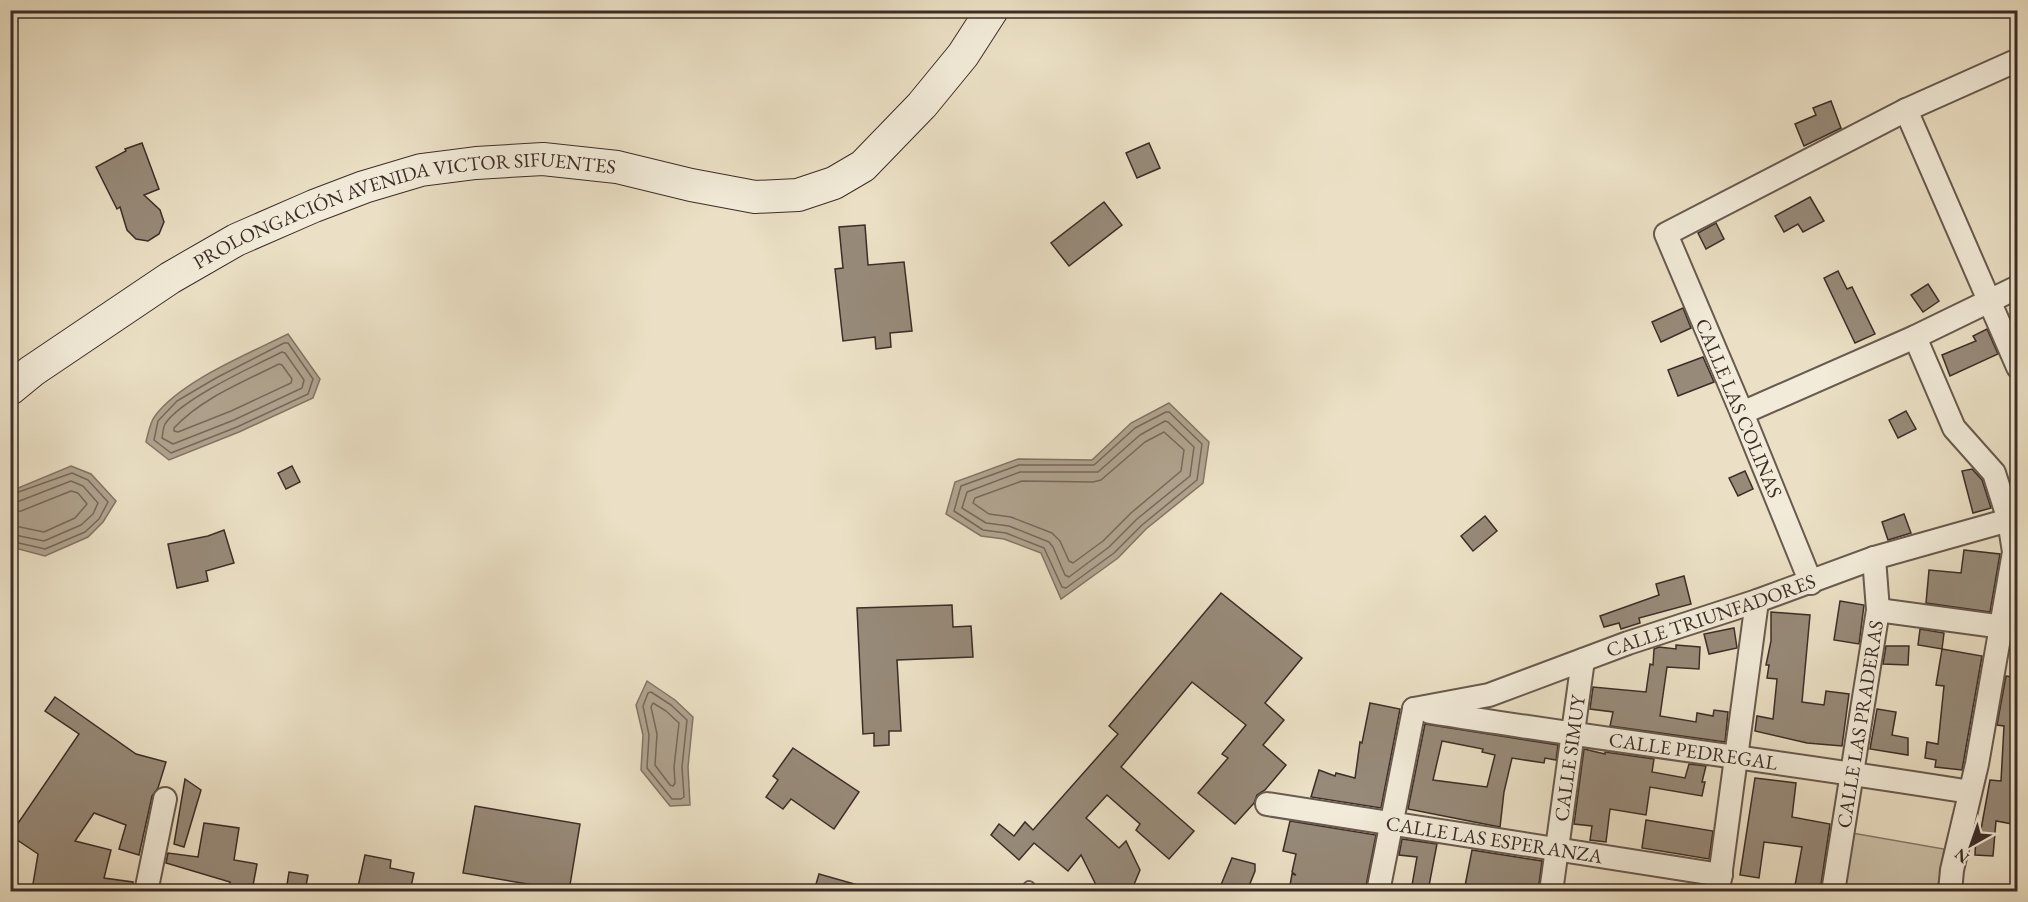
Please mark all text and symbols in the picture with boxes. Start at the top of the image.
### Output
street label: PROLONGACIÓN AVENIDA VICTOR SIFUENTES [188,146,617,275]
street label: CALLE LAS COLINAS [1689,314,1789,502]
street label: CALLE TRIUNFADORES [1602,568,1819,663]
street label: CALLE LAS PRADERAS [1830,618,1889,830]
street label: CALLE SIMUY [1548,692,1591,823]
street label: CALLE PEDREGAL [1607,726,1779,776]
street label: CALLE LAS ESPERANZA [1384,810,1605,869]
north arrow [1941,815,2001,875]
text: N [1950,844,1973,868]

